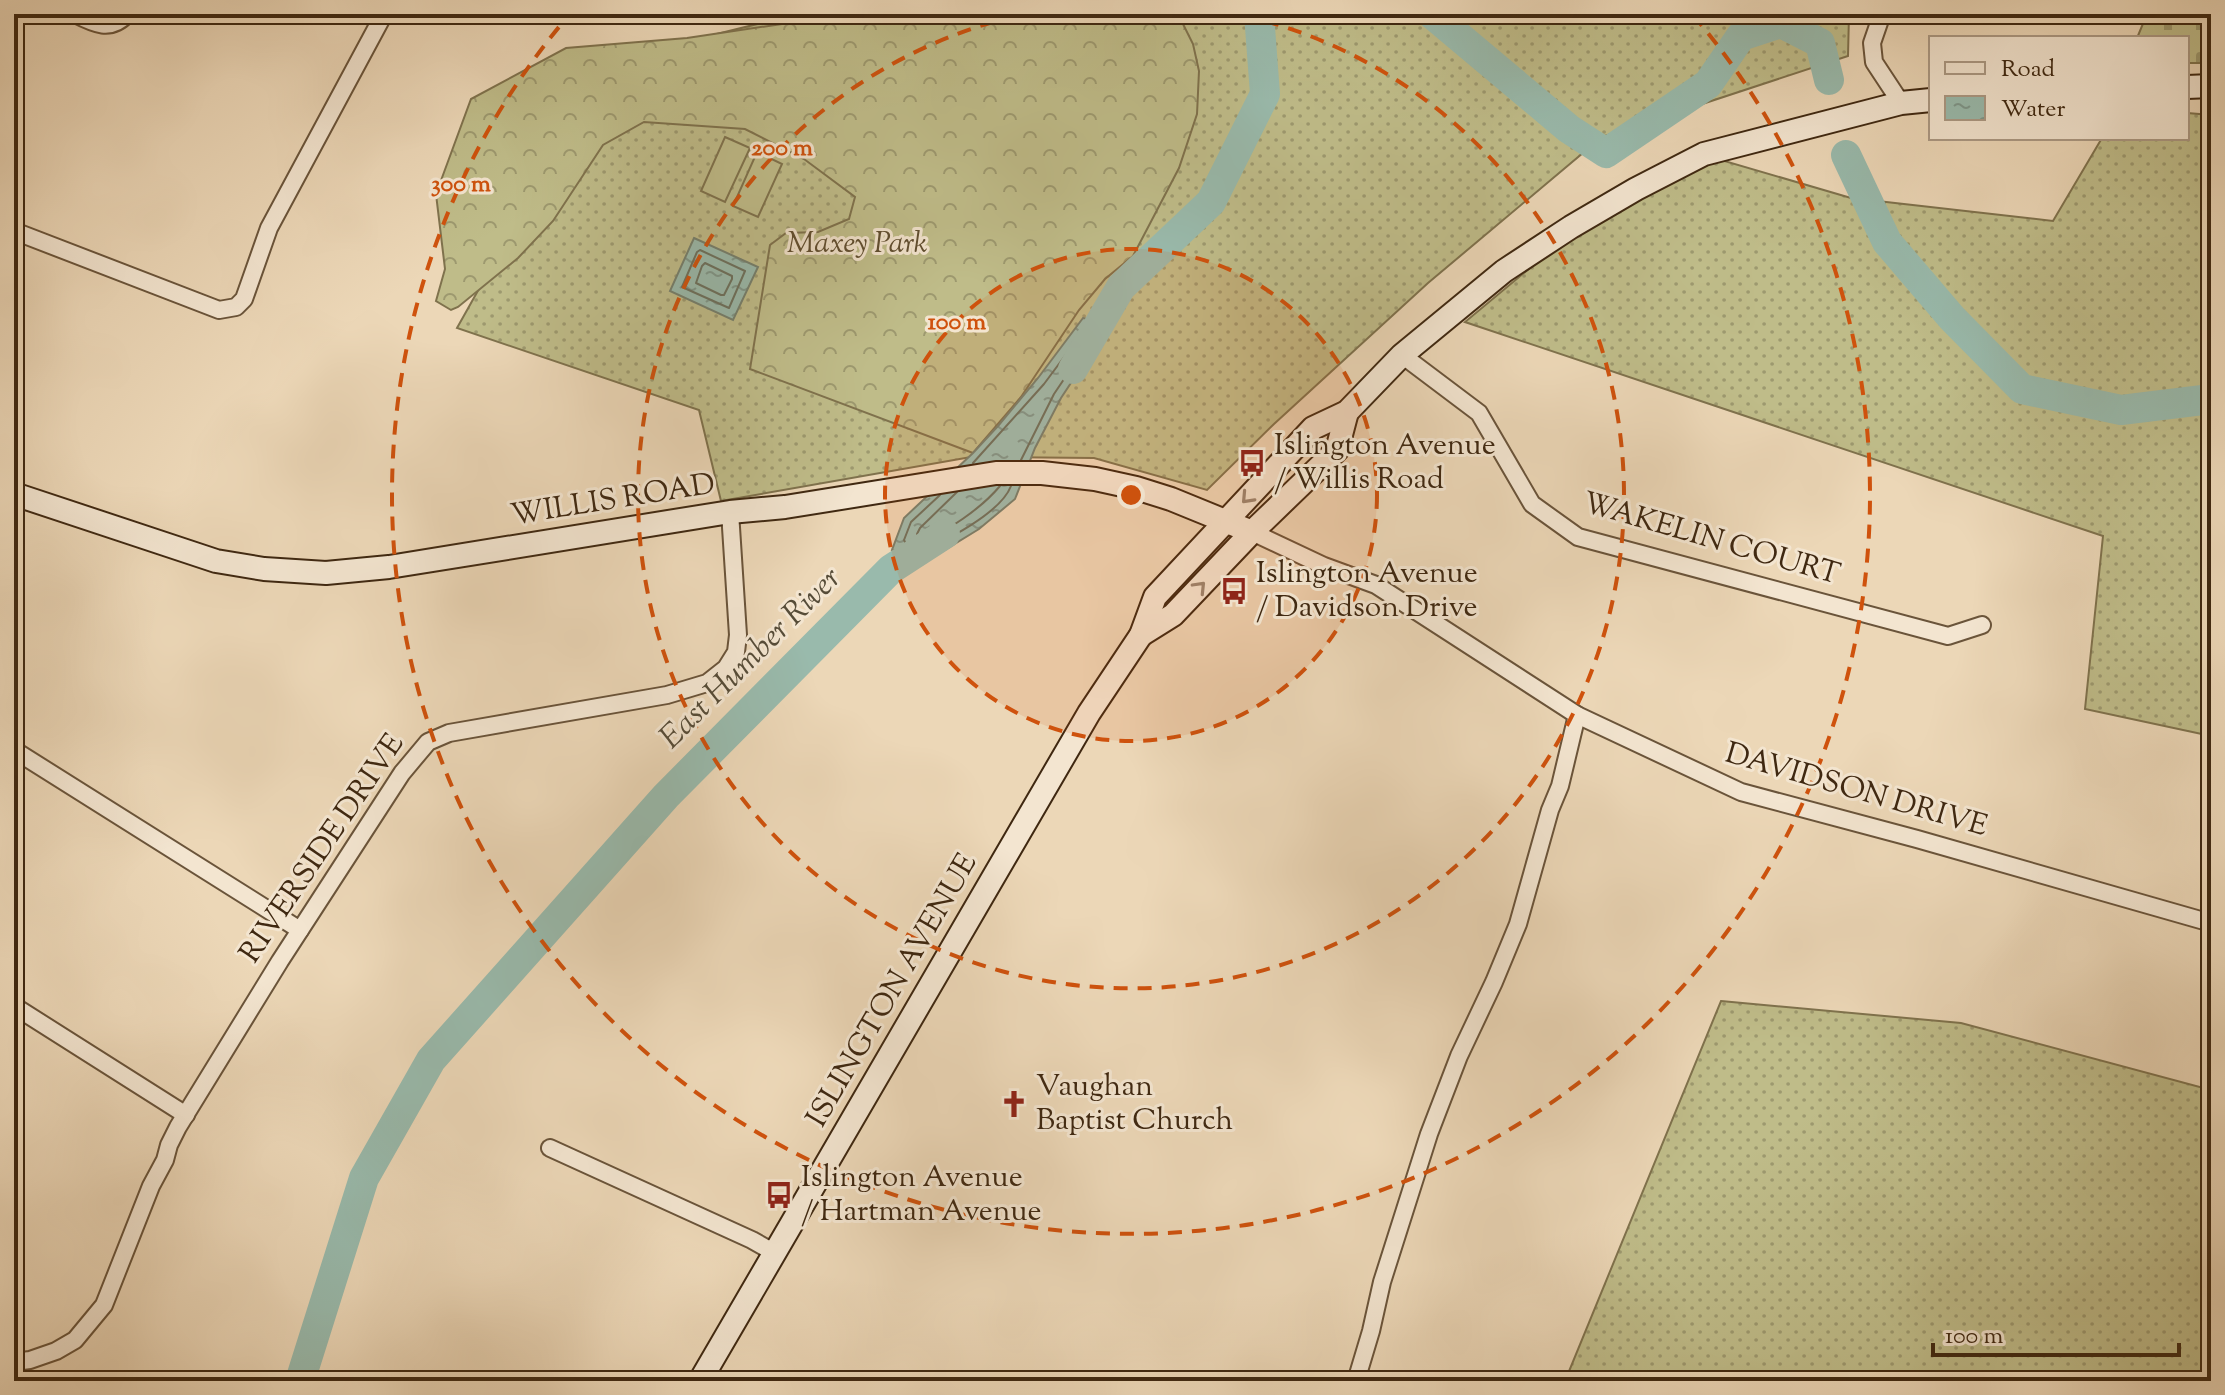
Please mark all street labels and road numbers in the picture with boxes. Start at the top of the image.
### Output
street label: WILLIS ROAD [508,464,718,538]
street label: WAKELIN COURT [1577,483,1845,597]
street label: RIVERSIDE DRIVE [230,726,416,972]
street label: DAVIDSON DRIVE [1720,733,1992,849]
street label: ISLINGTON AVENUE [797,846,989,1136]

